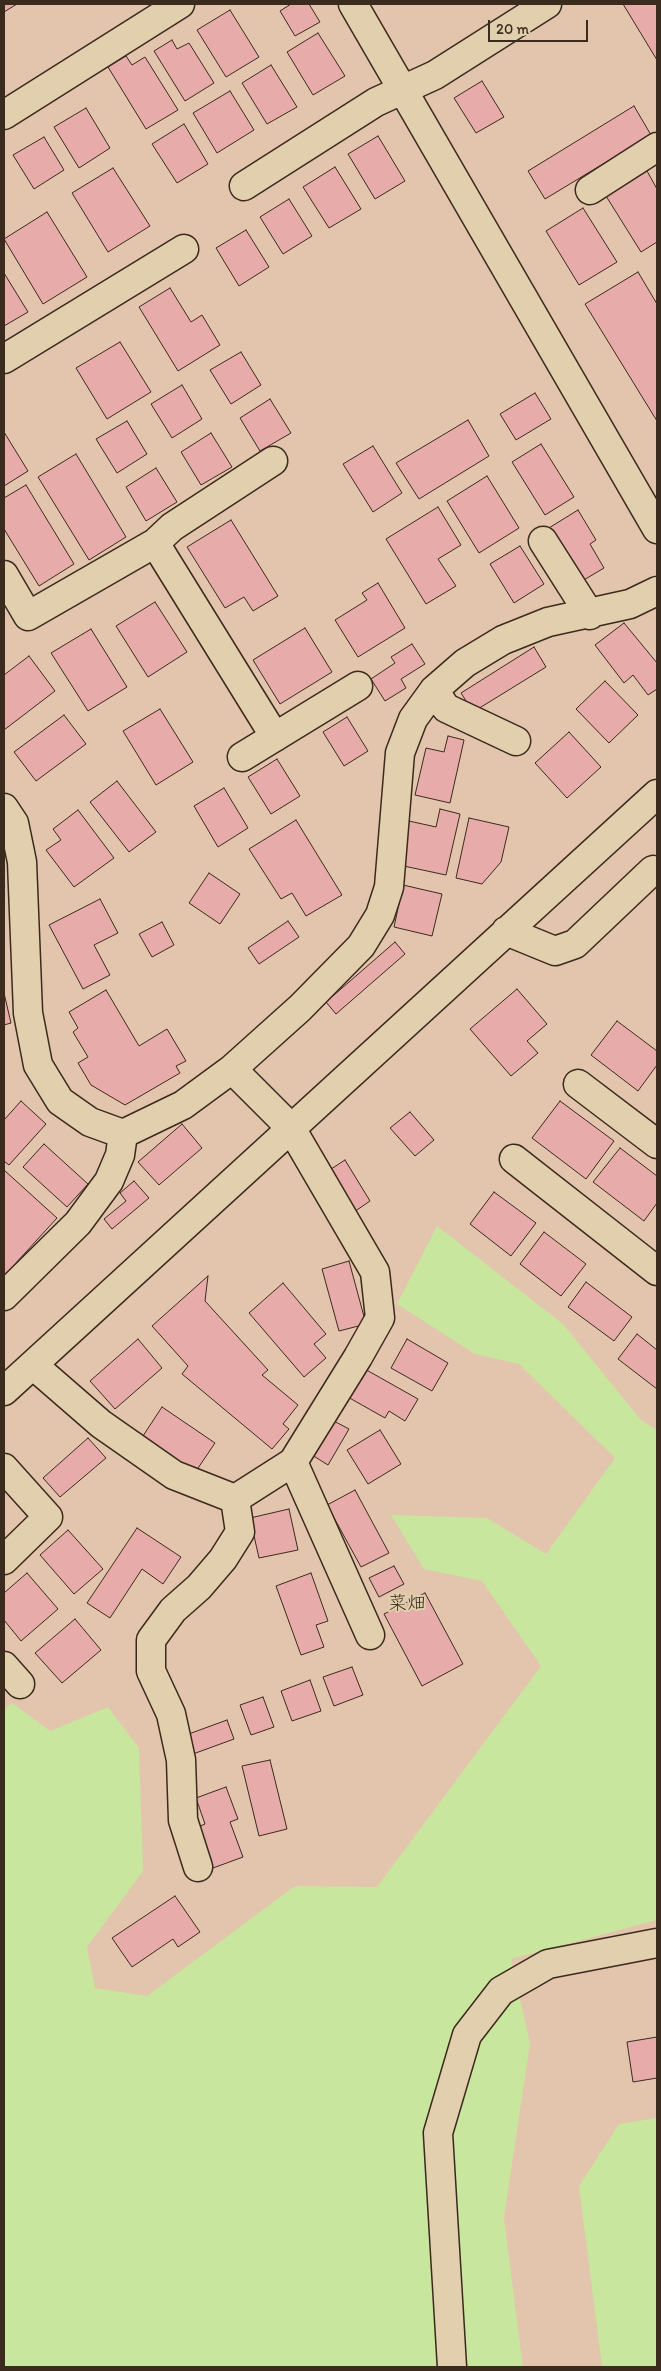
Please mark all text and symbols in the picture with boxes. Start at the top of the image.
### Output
scale bar [491,10,591,42]
text: 20 m [496,20,529,38]
district label: 菜畑 [388,1593,426,1615]

